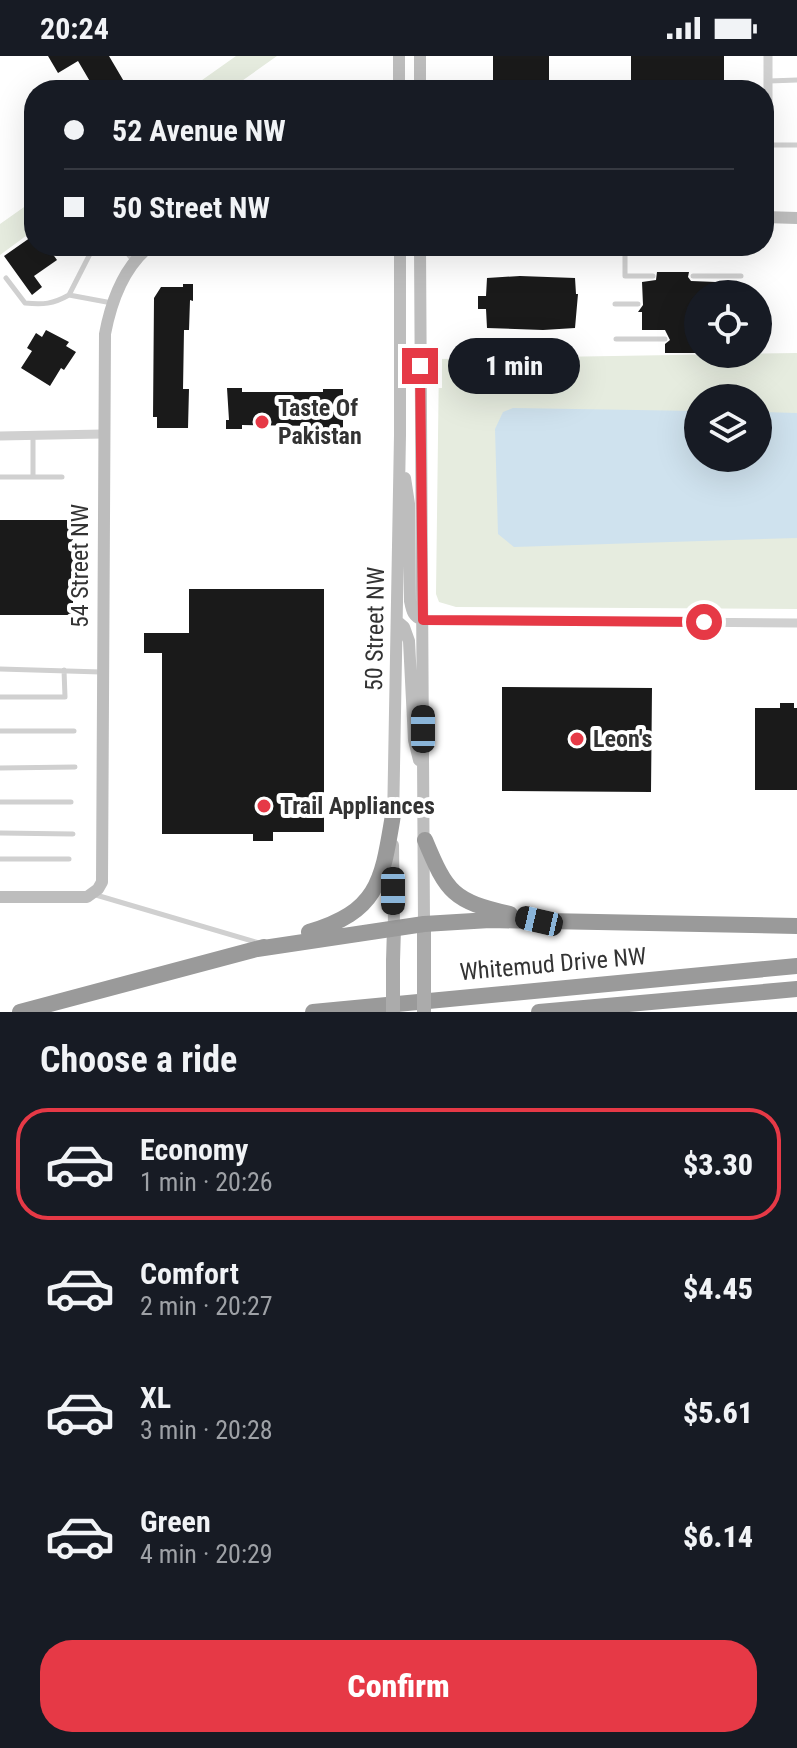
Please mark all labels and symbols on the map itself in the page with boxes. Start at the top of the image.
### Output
callout: 1 min [448,338,580,394]
route end [402,348,438,384]
place label: Taste Of Pakistan [278,394,362,450]
marker: Taste Of Pakistan [253,413,271,431]
street label: 54 Street NW [66,504,94,628]
street label: 50 Street NW [360,567,390,691]
route start [686,604,722,640]
car [411,705,435,753]
place label: Leon's [593,725,653,753]
marker: Leon's [568,730,586,748]
place label: Trail Appliances [280,792,435,820]
marker: Trail Appliances [255,797,273,815]
car [381,867,405,915]
car [513,904,565,938]
street label: Whitemud Drive NW [458,942,648,986]

